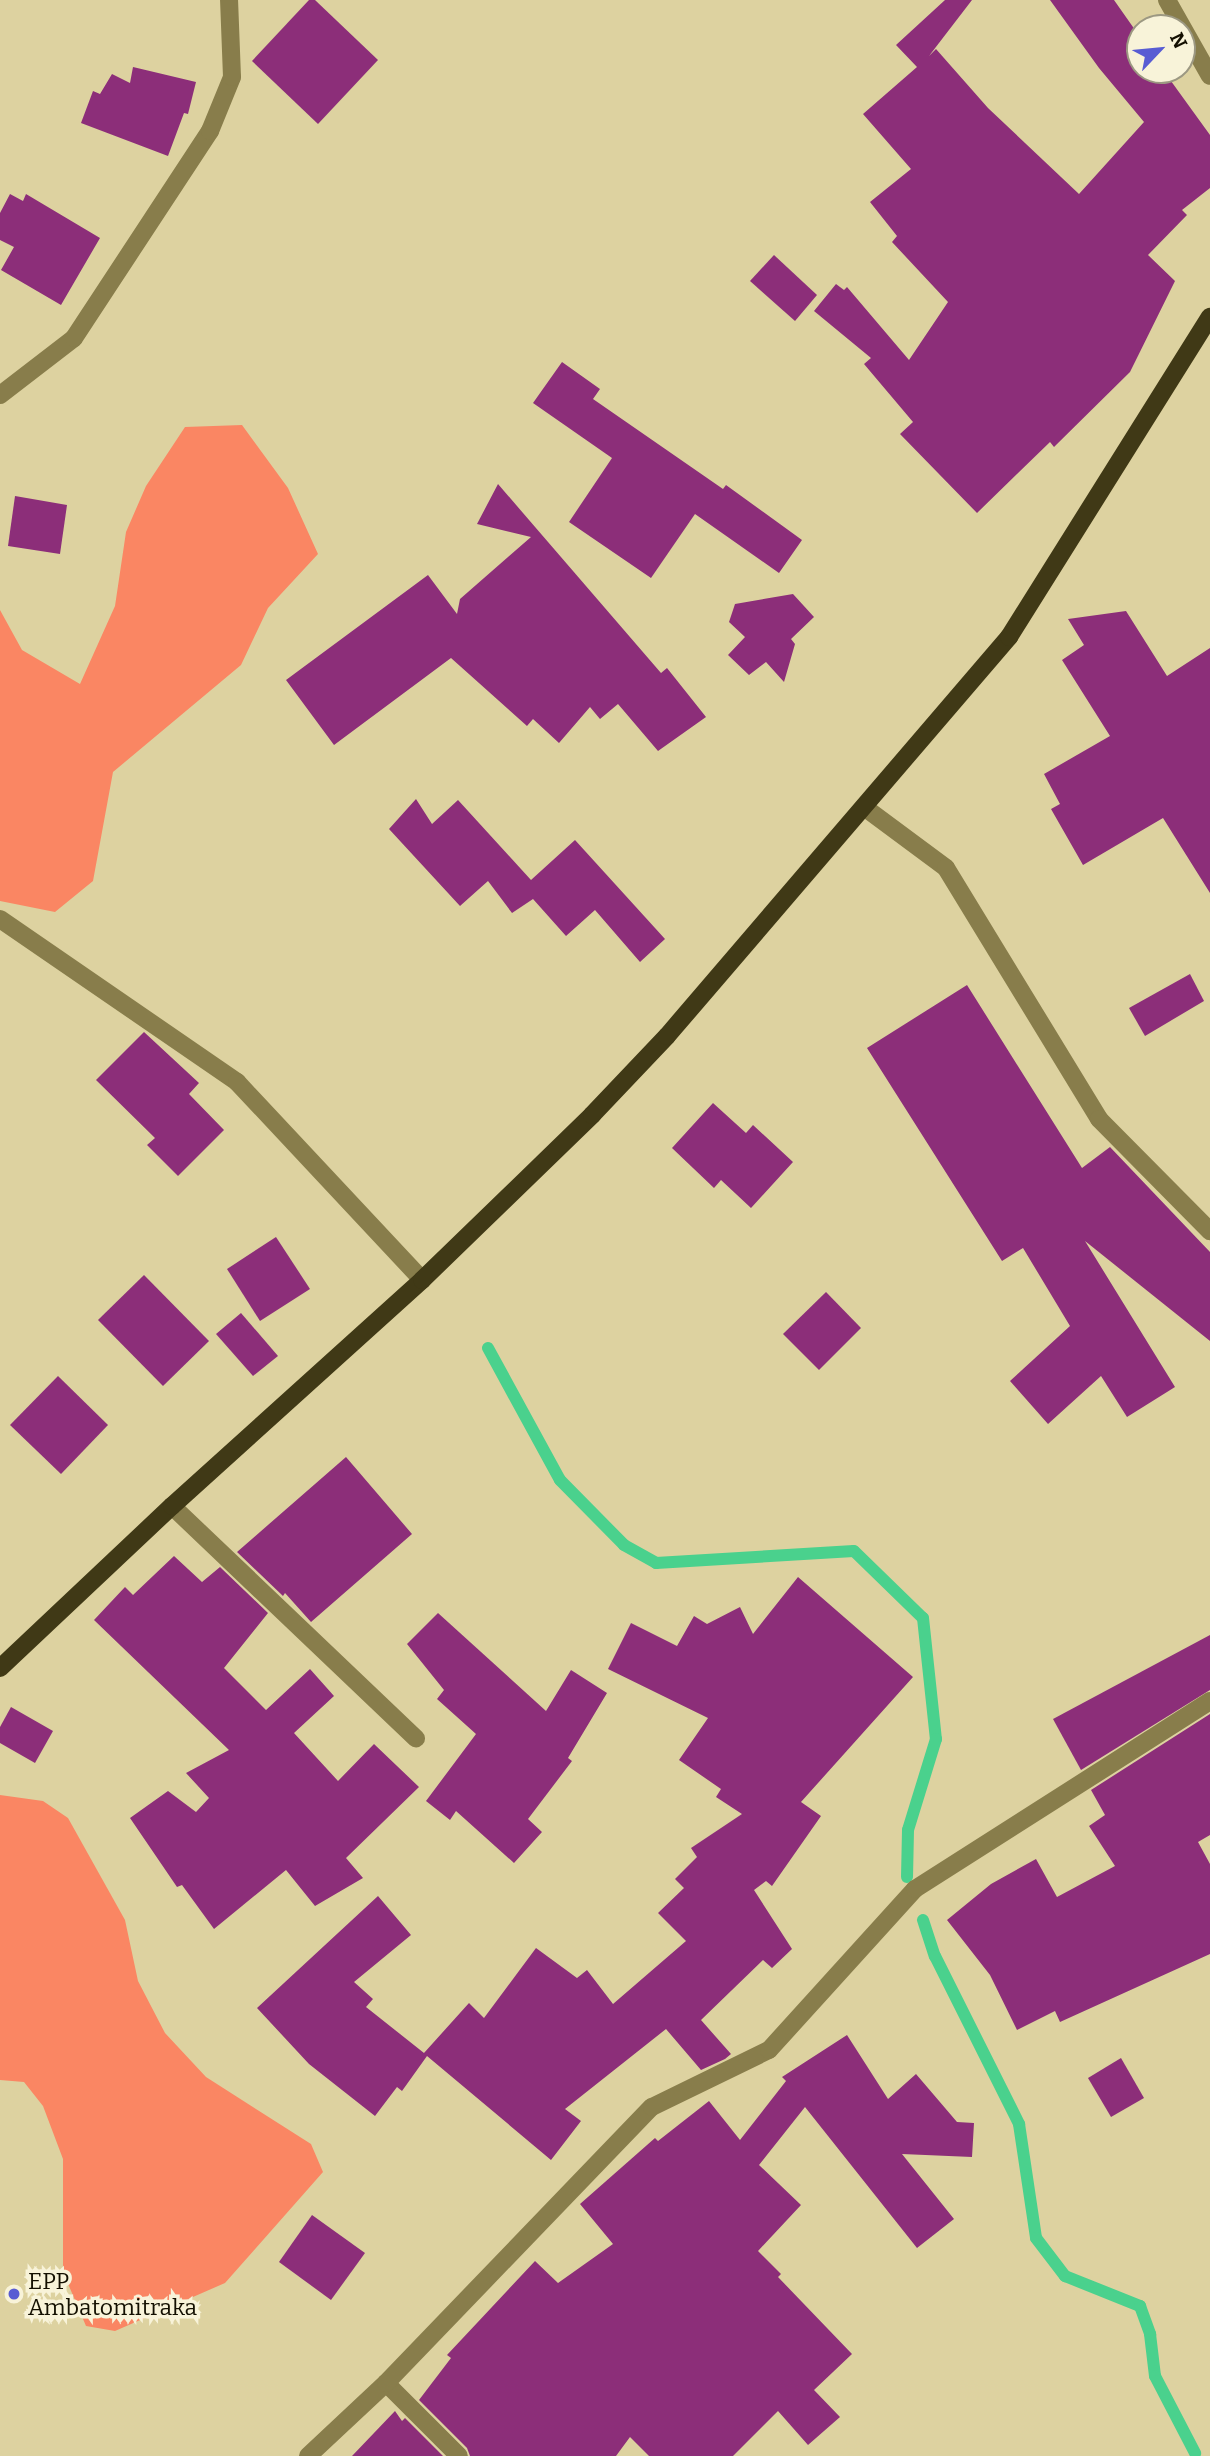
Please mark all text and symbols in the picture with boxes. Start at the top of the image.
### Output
north arrow [1126,14,1196,84]
text: N [1165,29,1192,52]
place label: EPP Ambatomitraka [28,2267,197,2321]
marker: EPP Ambatomitraka [6,2286,22,2302]

